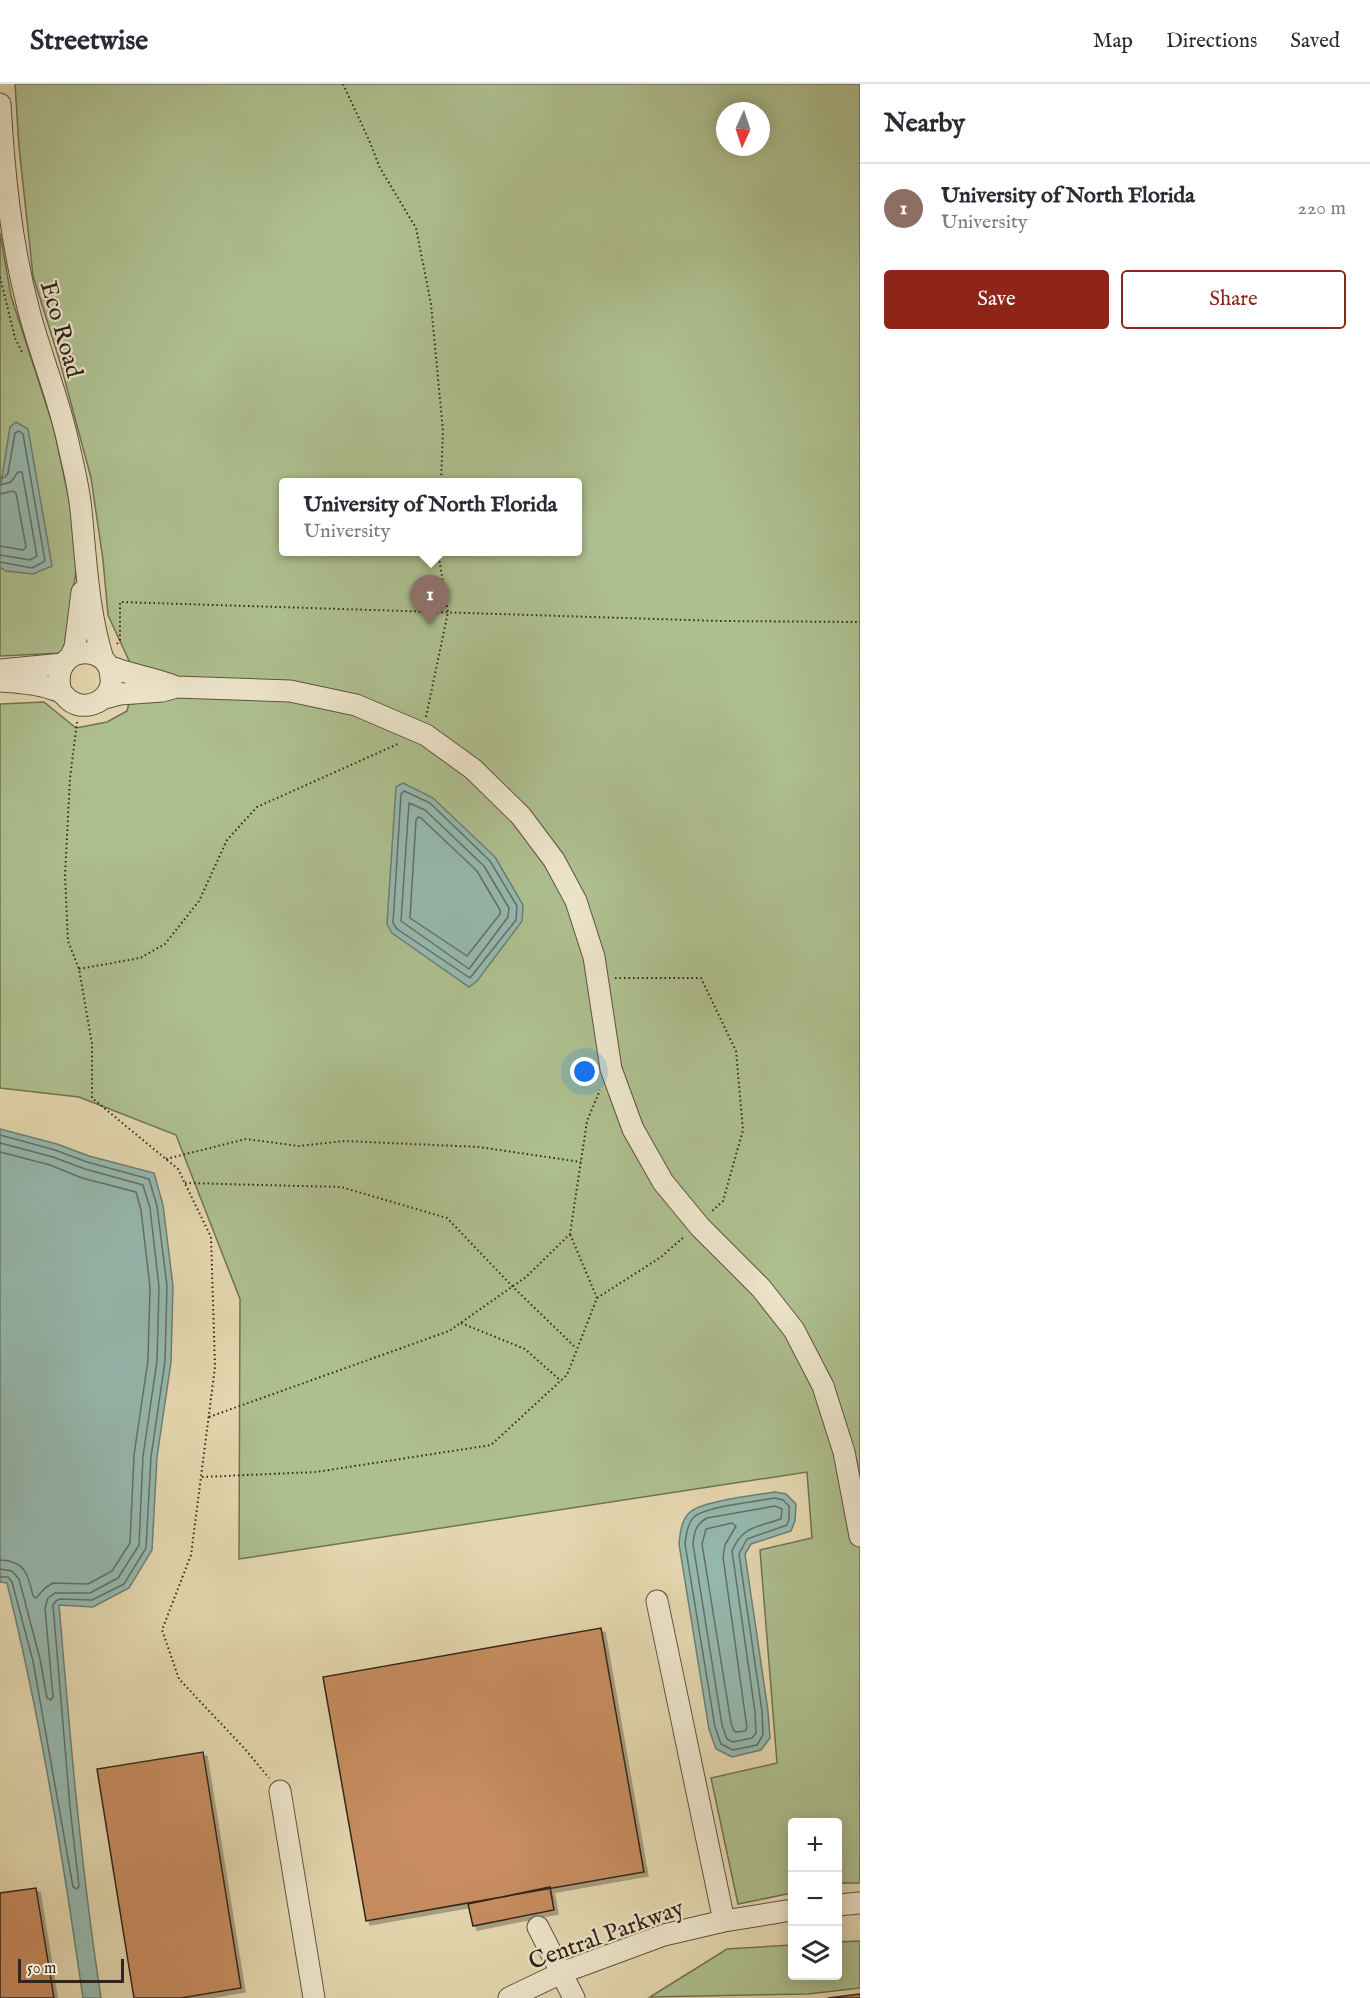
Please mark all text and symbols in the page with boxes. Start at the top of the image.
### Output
text: Streetwise [30,24,148,59]
text: Map [1093,28,1133,55]
text: Directions [1166,28,1257,55]
text: Saved [1290,28,1340,55]
north arrow [716,102,770,156]
text: Nearby [884,107,965,140]
text: University of North Florida [941,182,1195,210]
text: 1 [900,196,907,221]
text: 220 m [1298,196,1346,221]
text: University [941,210,1028,235]
button: Save [884,270,1109,329]
button: Share [1121,270,1346,329]
street label: Eco Road [32,277,89,382]
popup [279,478,582,556]
text: University of North Florida [304,491,557,519]
text: University [304,519,390,544]
pin: 1 [410,576,450,625]
your location [570,1057,599,1086]
map controls [788,1818,842,1980]
button: + [788,1818,842,1872]
button: − [788,1872,842,1926]
street label: Central Parkway [524,1893,689,1978]
button: layers [788,1926,842,1980]
scale bar [18,1956,124,1984]
text: 50 m [27,1959,56,1979]

